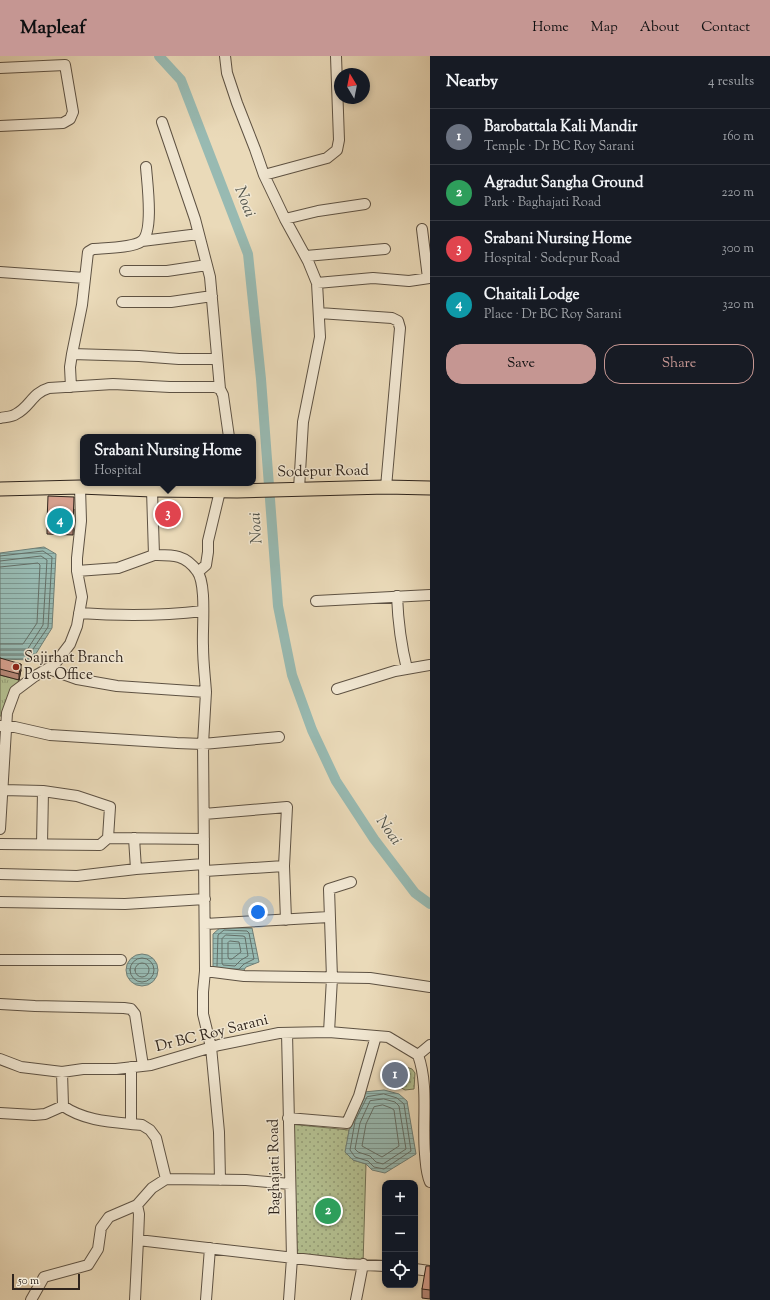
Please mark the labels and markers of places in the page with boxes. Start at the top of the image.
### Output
pin: 3 [155,499,181,529]
pin: 4 [47,506,73,536]
place label: Sajirhat Branch Post Office [24,648,124,686]
marker: Sajirhat Branch Post Office [11,662,21,672]
pin: 1 [382,1060,408,1090]
pin: 2 [315,1196,341,1226]

